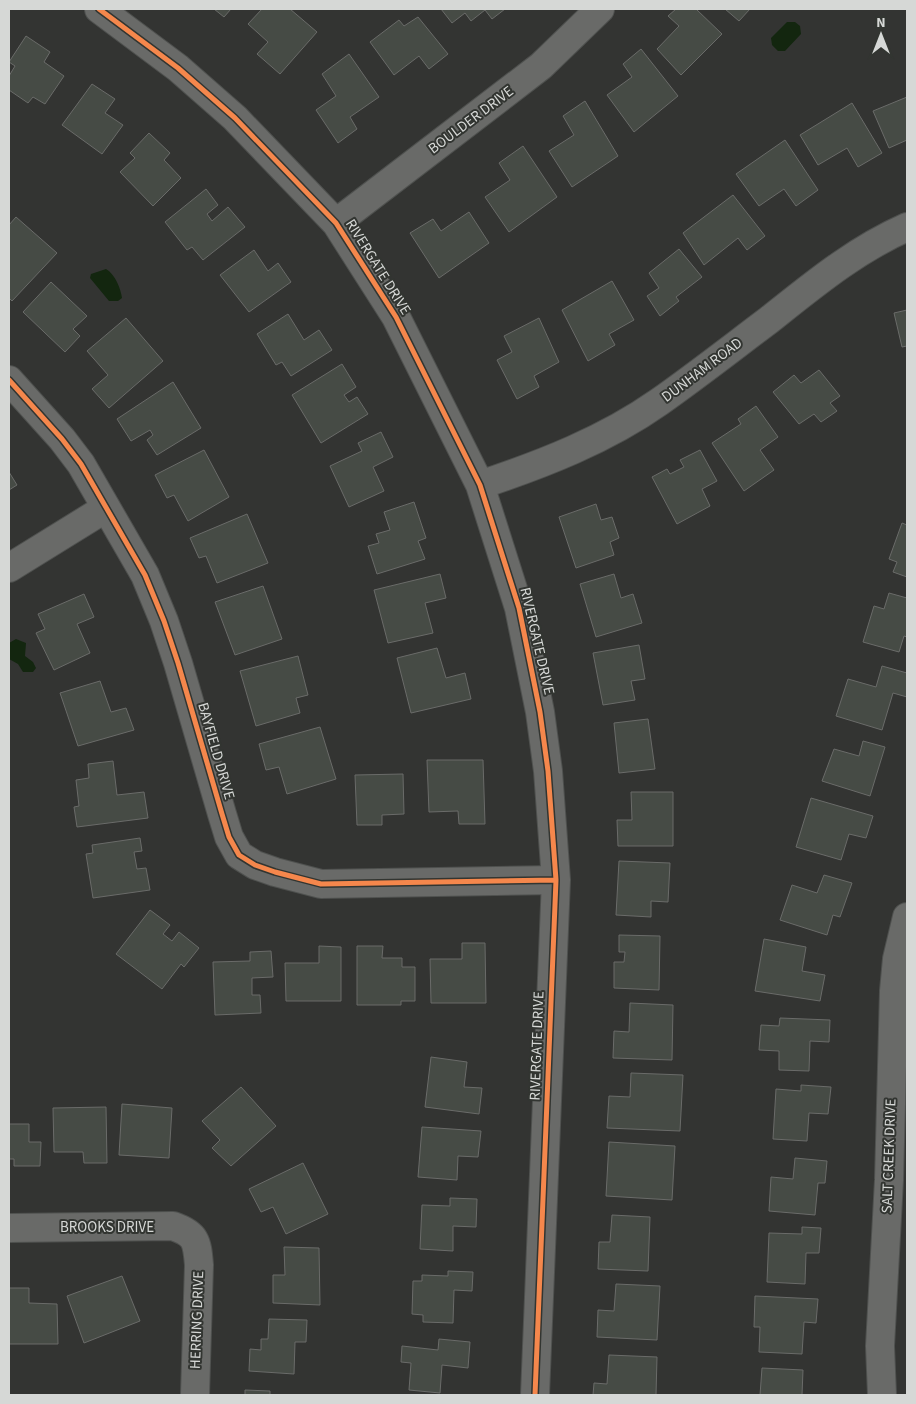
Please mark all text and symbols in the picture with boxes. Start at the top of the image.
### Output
north arrow [856,10,906,60]
text: N [876,13,886,33]
street label: BOULDER DRIVE [424,81,518,159]
street label: RIVERGATE DRIVE [340,215,416,319]
street label: DUNHAM ROAD [657,333,747,407]
street label: RIVERGATE DRIVE [514,585,560,697]
street label: BAYFIELD DRIVE [192,700,240,802]
street label: RIVERGATE DRIVE [525,991,549,1101]
street label: SALT CREEK DRIVE [877,1098,901,1214]
street label: BROOKS DRIVE [60,1217,154,1238]
street label: HERRING DRIVE [185,1271,209,1369]

